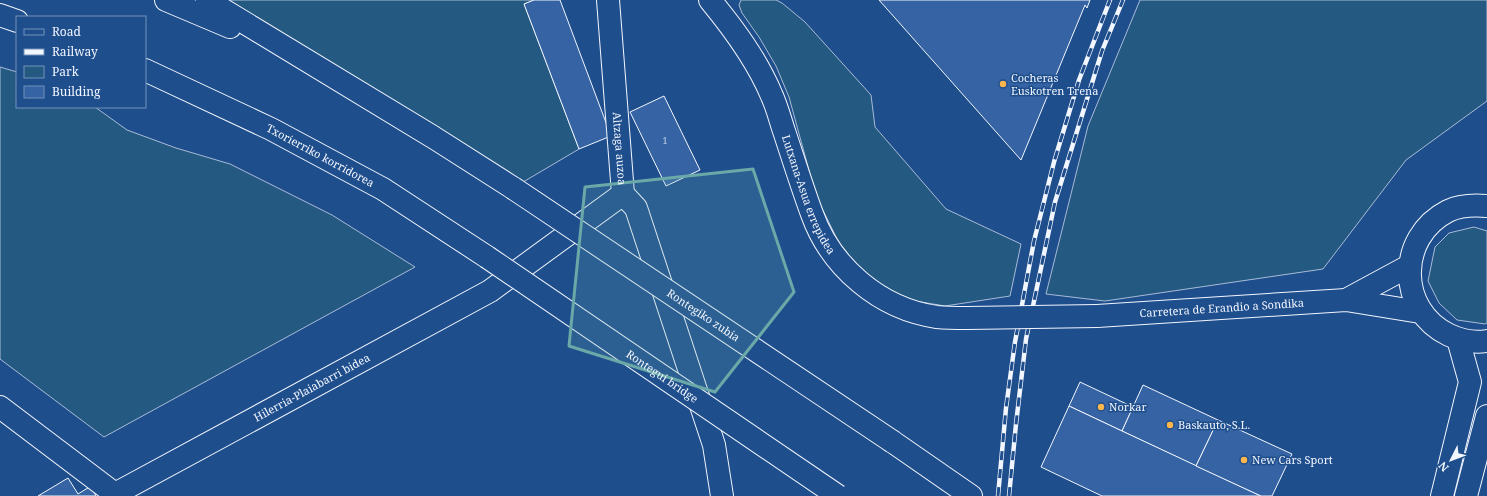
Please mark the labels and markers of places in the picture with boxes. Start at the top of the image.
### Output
place label: Cocheras Euskotren Trena [1011,70,1098,98]
marker: Cocheras Euskotren Trena [998,79,1008,89]
place label: Norkar [1109,399,1148,414]
marker: Norkar [1096,402,1106,412]
place label: Baskauto, S.L. [1178,417,1250,432]
marker: Baskauto, S.L. [1165,420,1175,430]
place label: New Cars Sport [1252,452,1333,467]
marker: New Cars Sport [1239,455,1249,465]

